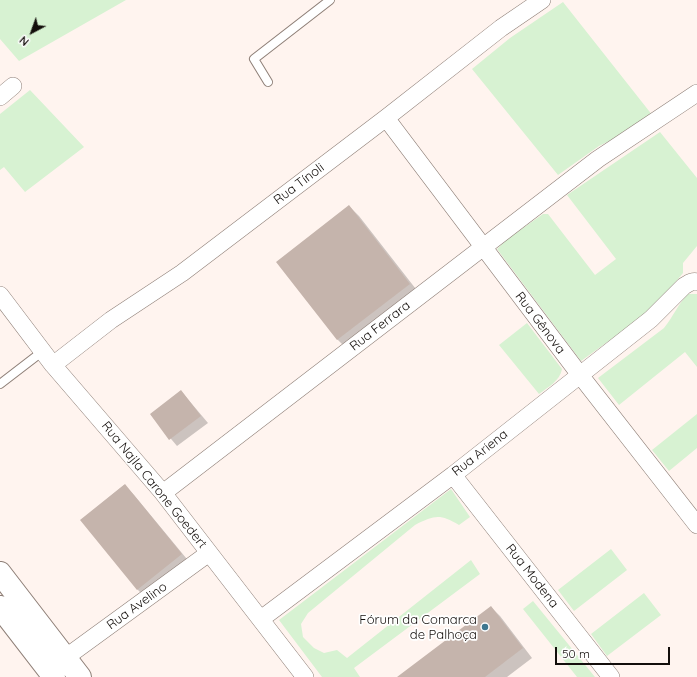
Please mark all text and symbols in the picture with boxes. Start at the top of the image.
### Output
north arrow [12,12,52,52]
text: N [16,33,32,49]
street label: Rua Tínoli [271,160,327,208]
street label: Rua Gênova [512,289,568,357]
street label: Rua Ferrara [347,298,413,354]
street label: Rua Najla Carone Goedert [98,418,210,552]
street label: Rua Ariena [449,426,511,480]
street label: Rua Modena [502,541,562,611]
street label: Rua Avelino [104,579,170,633]
place label: Fórum da Comarca de Palhoça [359,612,477,643]
marker: Fórum da Comarca de Palhoça [480,622,490,632]
scale bar [557,639,672,665]
text: 50 m [562,646,590,661]

